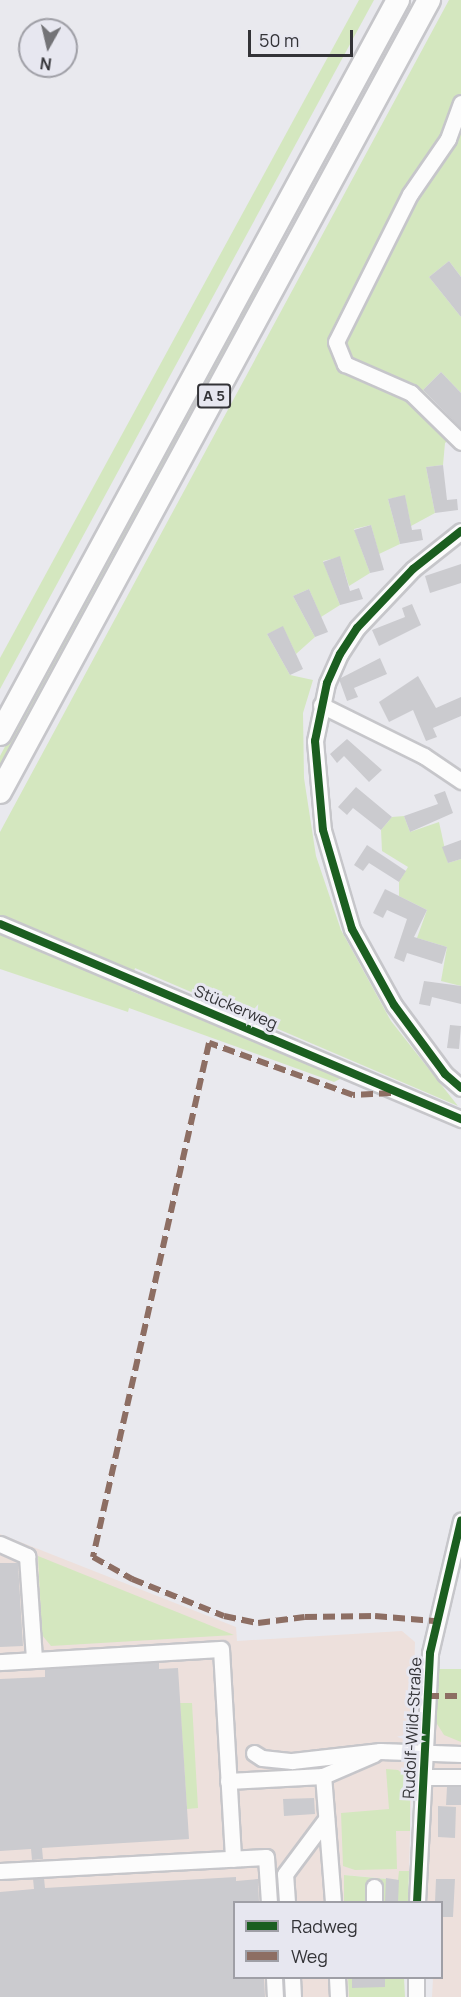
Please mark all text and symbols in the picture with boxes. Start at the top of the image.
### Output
north arrow [18,18,78,78]
scale bar [251,18,356,56]
text: 50 m [259,28,299,52]
text: N [39,52,53,76]
road number: A 5 [196,384,232,408]
street label: Stückerweg [192,981,280,1033]
street label: Rudolf-Wild-Straße [399,1657,425,1799]
legend [233,1901,443,1979]
text: Radweg [291,1914,358,1938]
text: Weg [291,1944,328,1968]

